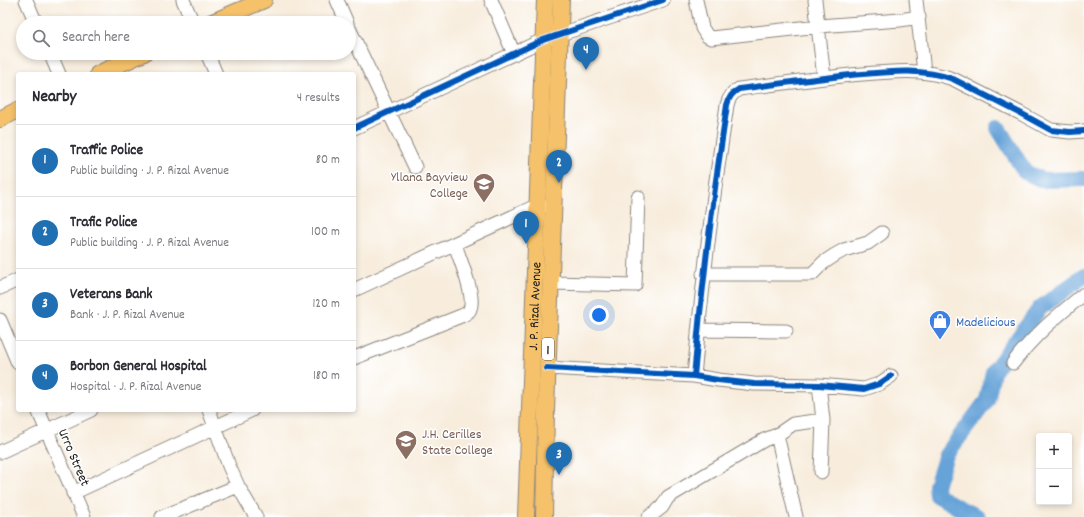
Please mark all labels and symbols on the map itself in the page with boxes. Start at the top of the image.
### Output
pin: 4 [573,37,599,70]
pin: 2 [546,150,572,183]
place label: Yllana Bayview College [391,168,468,204]
school or university icon: Yllana Bayview College [471,171,497,204]
pin: 1 [513,211,539,244]
street label: J. P. Rizal Avenue [524,261,547,351]
your location [589,305,609,325]
shop icon: Madelicious [927,308,953,341]
place label: Madelicious [956,313,1016,333]
road number: 1 [542,338,554,360]
place label: J.H. Cerilles State College [422,425,493,461]
street label: Urro Street [52,426,94,490]
school or university icon: J.H. Cerilles State College [393,428,419,461]
pin: 3 [546,442,572,475]

